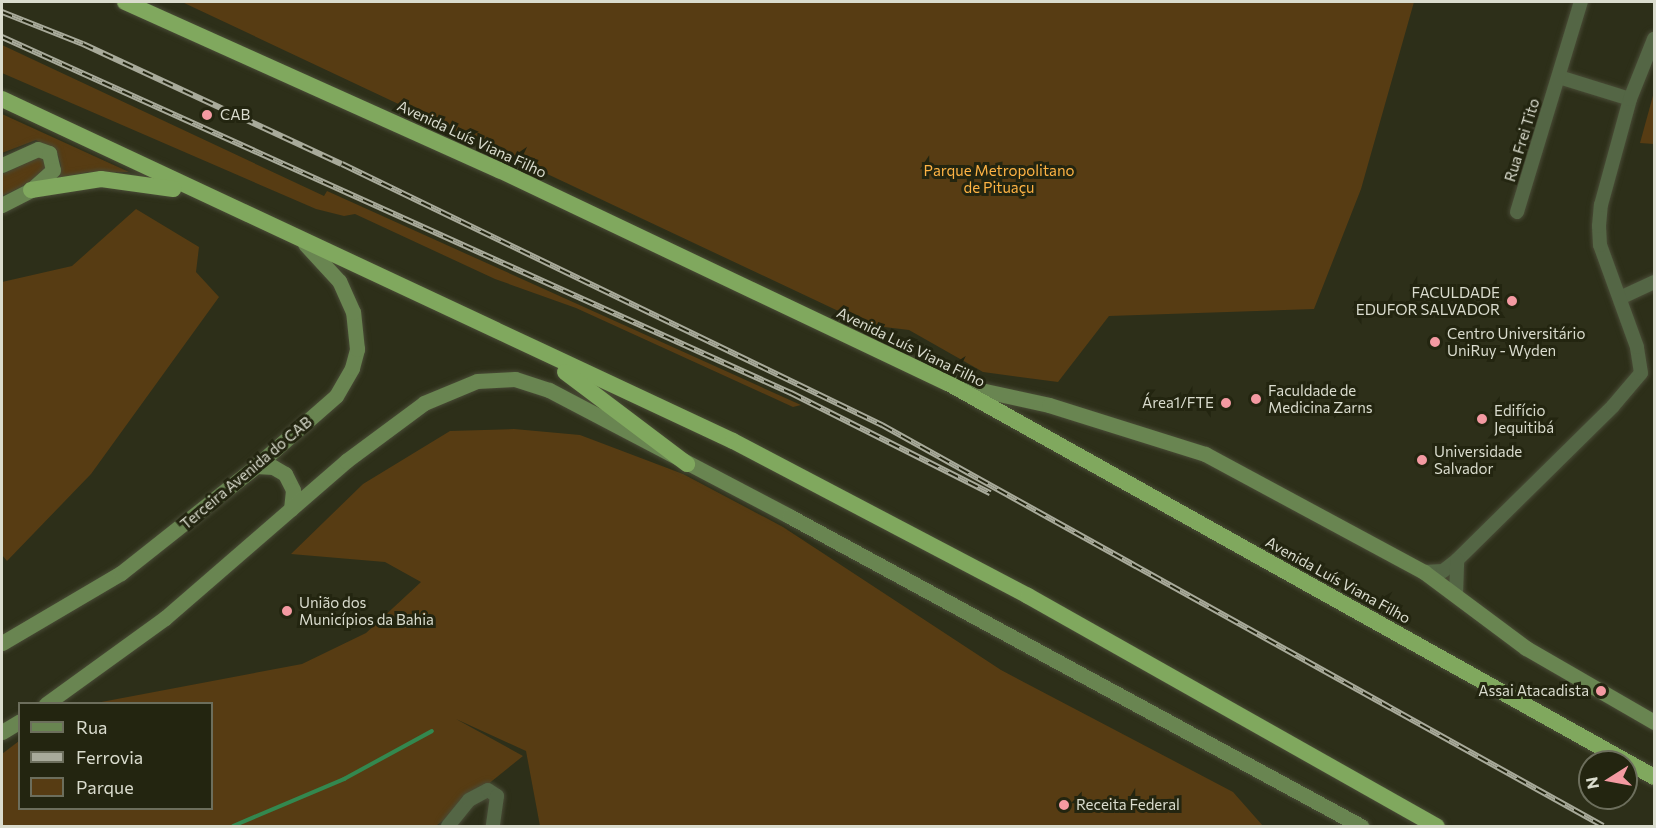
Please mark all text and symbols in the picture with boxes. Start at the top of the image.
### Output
street label: Avenida Luís Viana Filho [395,96,549,182]
street label: Rua Frei Tito [1501,96,1543,184]
marker: CAB [198,106,216,124]
place label: CAB [220,106,250,124]
park label: Parque Metropolitano de Pituaçu [924,161,1074,196]
place label: FACULDADE EDUFOR SALVADOR [1356,283,1500,318]
marker: FACULDADE EDUFOR SALVADOR [1505,294,1519,308]
street label: Avenida Luís Viana Filho [834,303,988,391]
place label: Centro Universitário UniRuy - Wyden [1447,324,1585,359]
marker: Centro Universitário UniRuy - Wyden [1428,335,1442,349]
place label: Faculdade de Medicina Zarns [1268,381,1373,416]
marker: Faculdade de Medicina Zarns [1249,392,1263,406]
place label: Área1/FTE [1142,394,1214,412]
marker: Área1/FTE [1219,396,1233,410]
place label: Edifício Jequitibá [1494,401,1554,436]
marker: Edifício Jequitibá [1475,412,1489,426]
street label: Terceira Avenida do CAB [177,413,315,533]
place label: Universidade Salvador [1434,442,1522,477]
marker: Universidade Salvador [1415,453,1429,467]
street label: Avenida Luís Viana Filho [1263,533,1413,627]
place label: União dos Municípios da Bahia [299,593,434,628]
marker: União dos Municípios da Bahia [280,604,294,618]
place label: Assai Atacadista [1478,682,1589,700]
marker: Assai Atacadista [1594,684,1608,698]
legend [18,702,213,810]
text: Rua [76,716,107,738]
text: Ferrovia [76,746,143,768]
north arrow [1578,750,1638,810]
text: N [1581,775,1602,791]
text: Parque [76,776,134,798]
place label: Receita Federal [1076,796,1180,814]
marker: Receita Federal [1057,798,1071,812]

